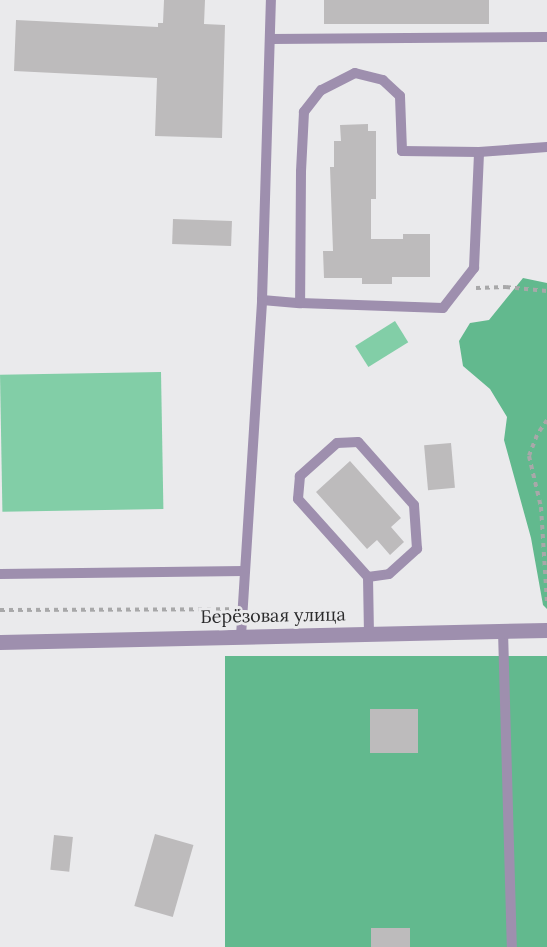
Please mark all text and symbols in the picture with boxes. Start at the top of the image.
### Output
street label: Берёзовая улица [200,604,346,628]

